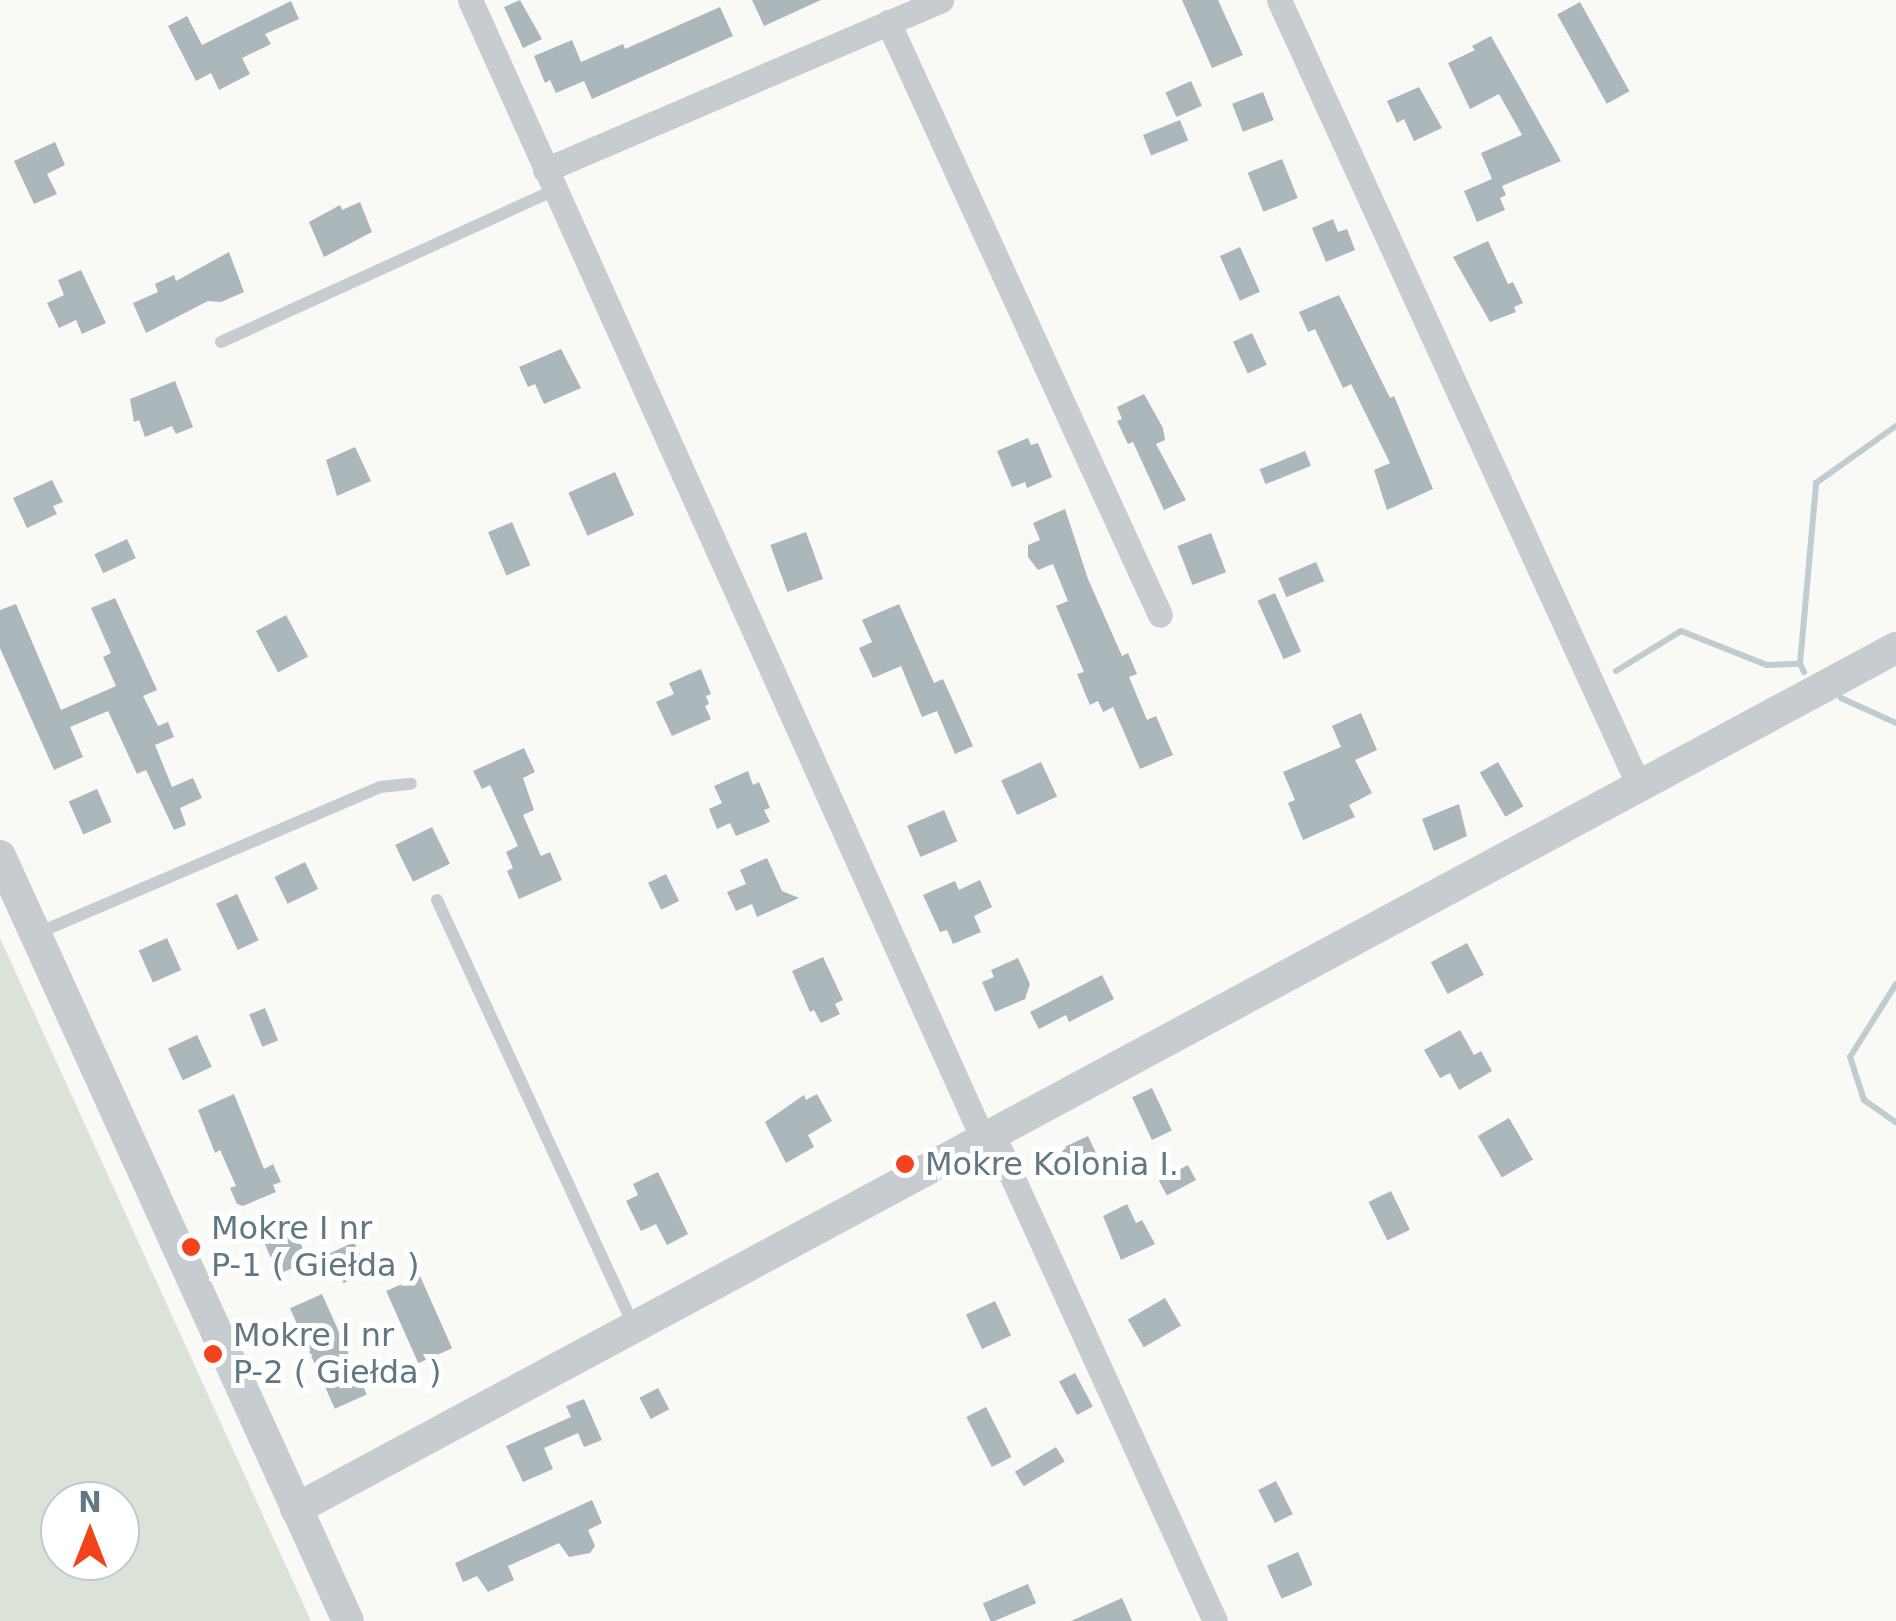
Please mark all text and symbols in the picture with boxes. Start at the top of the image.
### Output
place label: Mokre Kolonia I. [925,1145,1179,1183]
marker: Mokre Kolonia I. [894,1153,916,1175]
place label: Mokre I nr P-1 ( Giełda ) [211,1210,419,1285]
marker: Mokre I nr P-1 ( Giełda ) [180,1236,202,1258]
place label: Mokre I nr P-2 ( Giełda ) [233,1317,441,1392]
marker: Mokre I nr P-2 ( Giełda ) [202,1343,224,1365]
north arrow [40,1481,140,1581]
text: N [78,1486,102,1519]

